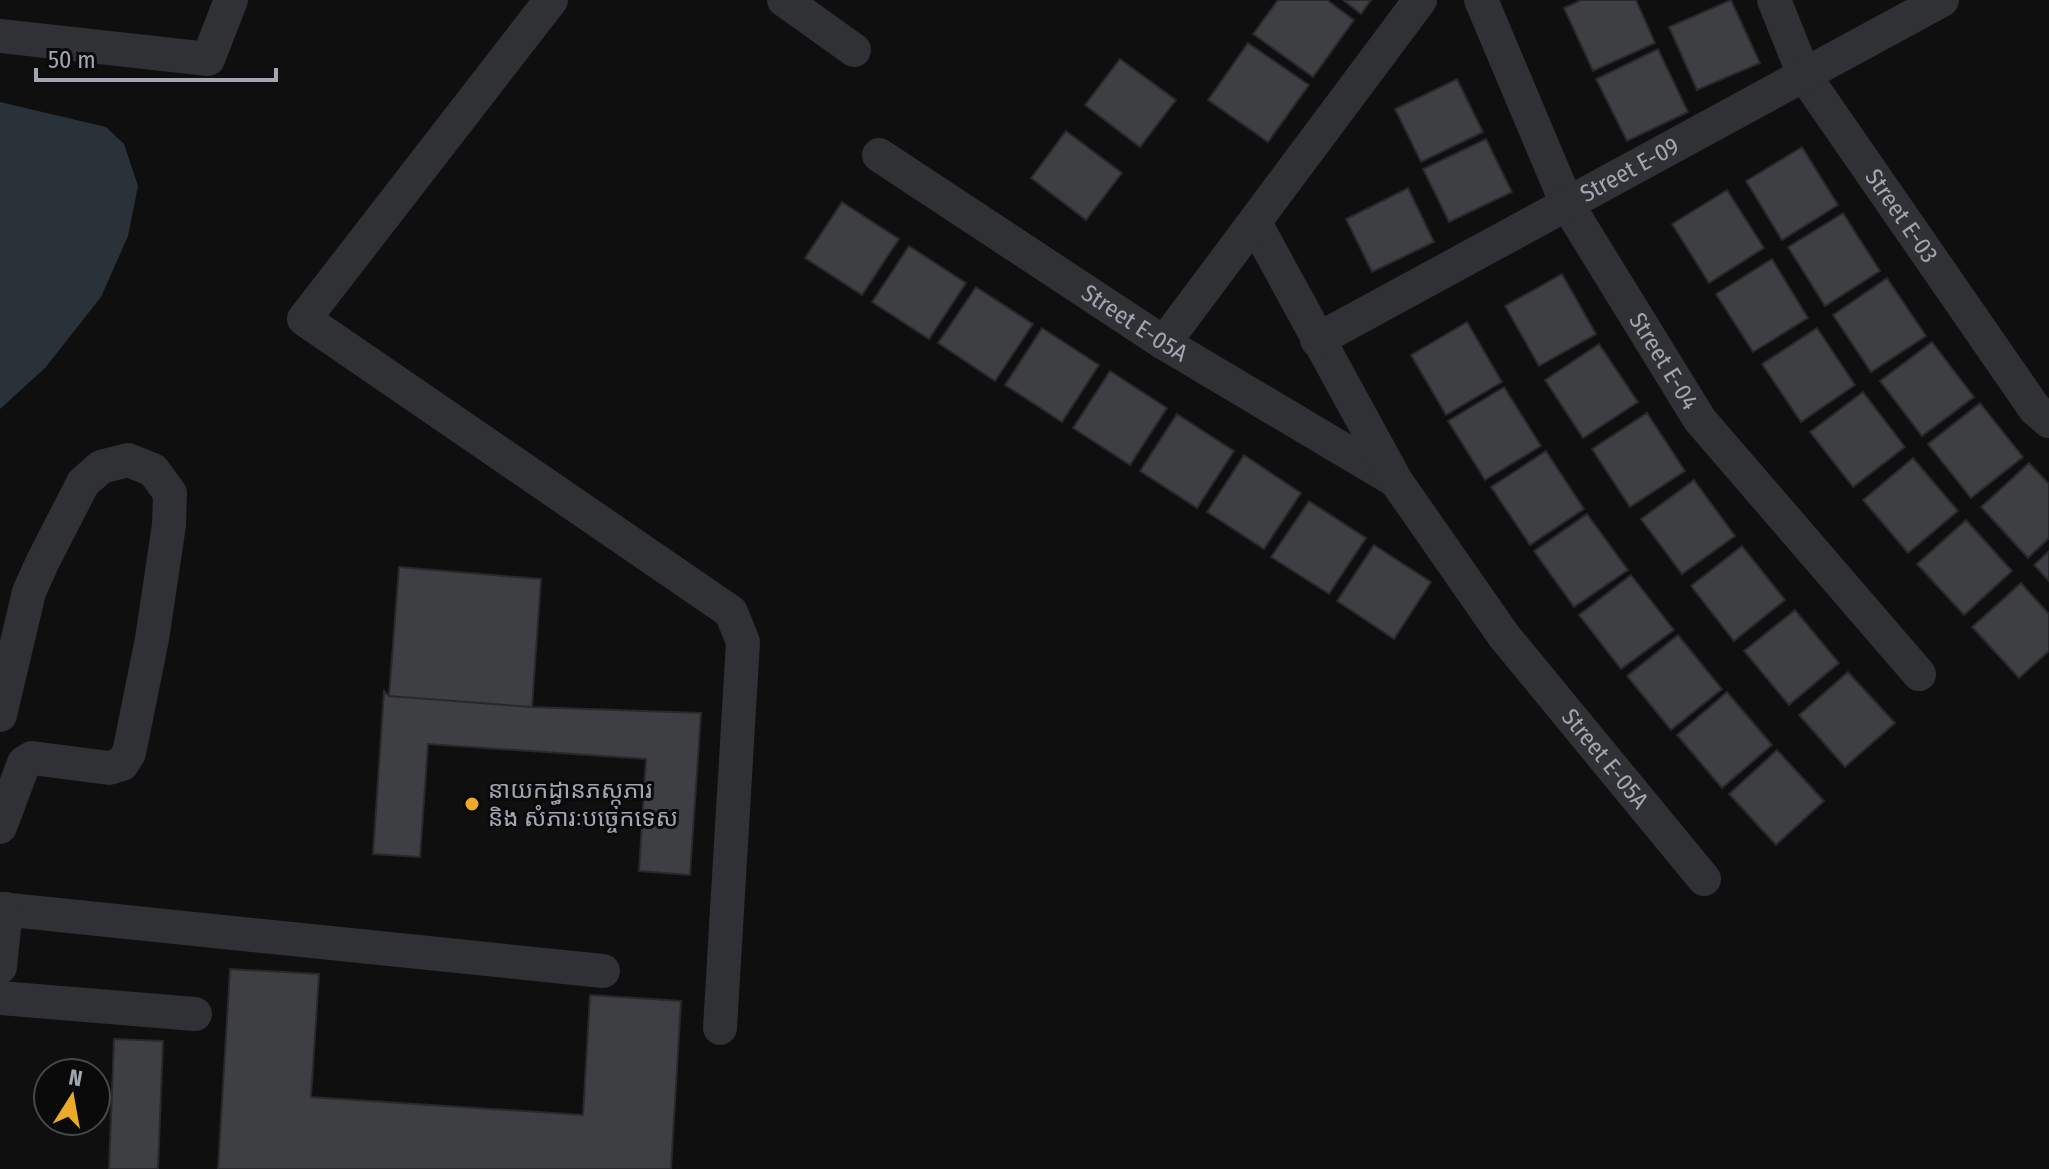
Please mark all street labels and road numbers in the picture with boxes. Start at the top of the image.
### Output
street label: Street E-09 [1575,132,1684,208]
street label: Street E-03 [1859,164,1943,268]
street label: Street E-05A [1076,279,1193,368]
street label: Street E-04 [1623,308,1704,415]
street label: Street E-05A [1556,703,1654,815]

